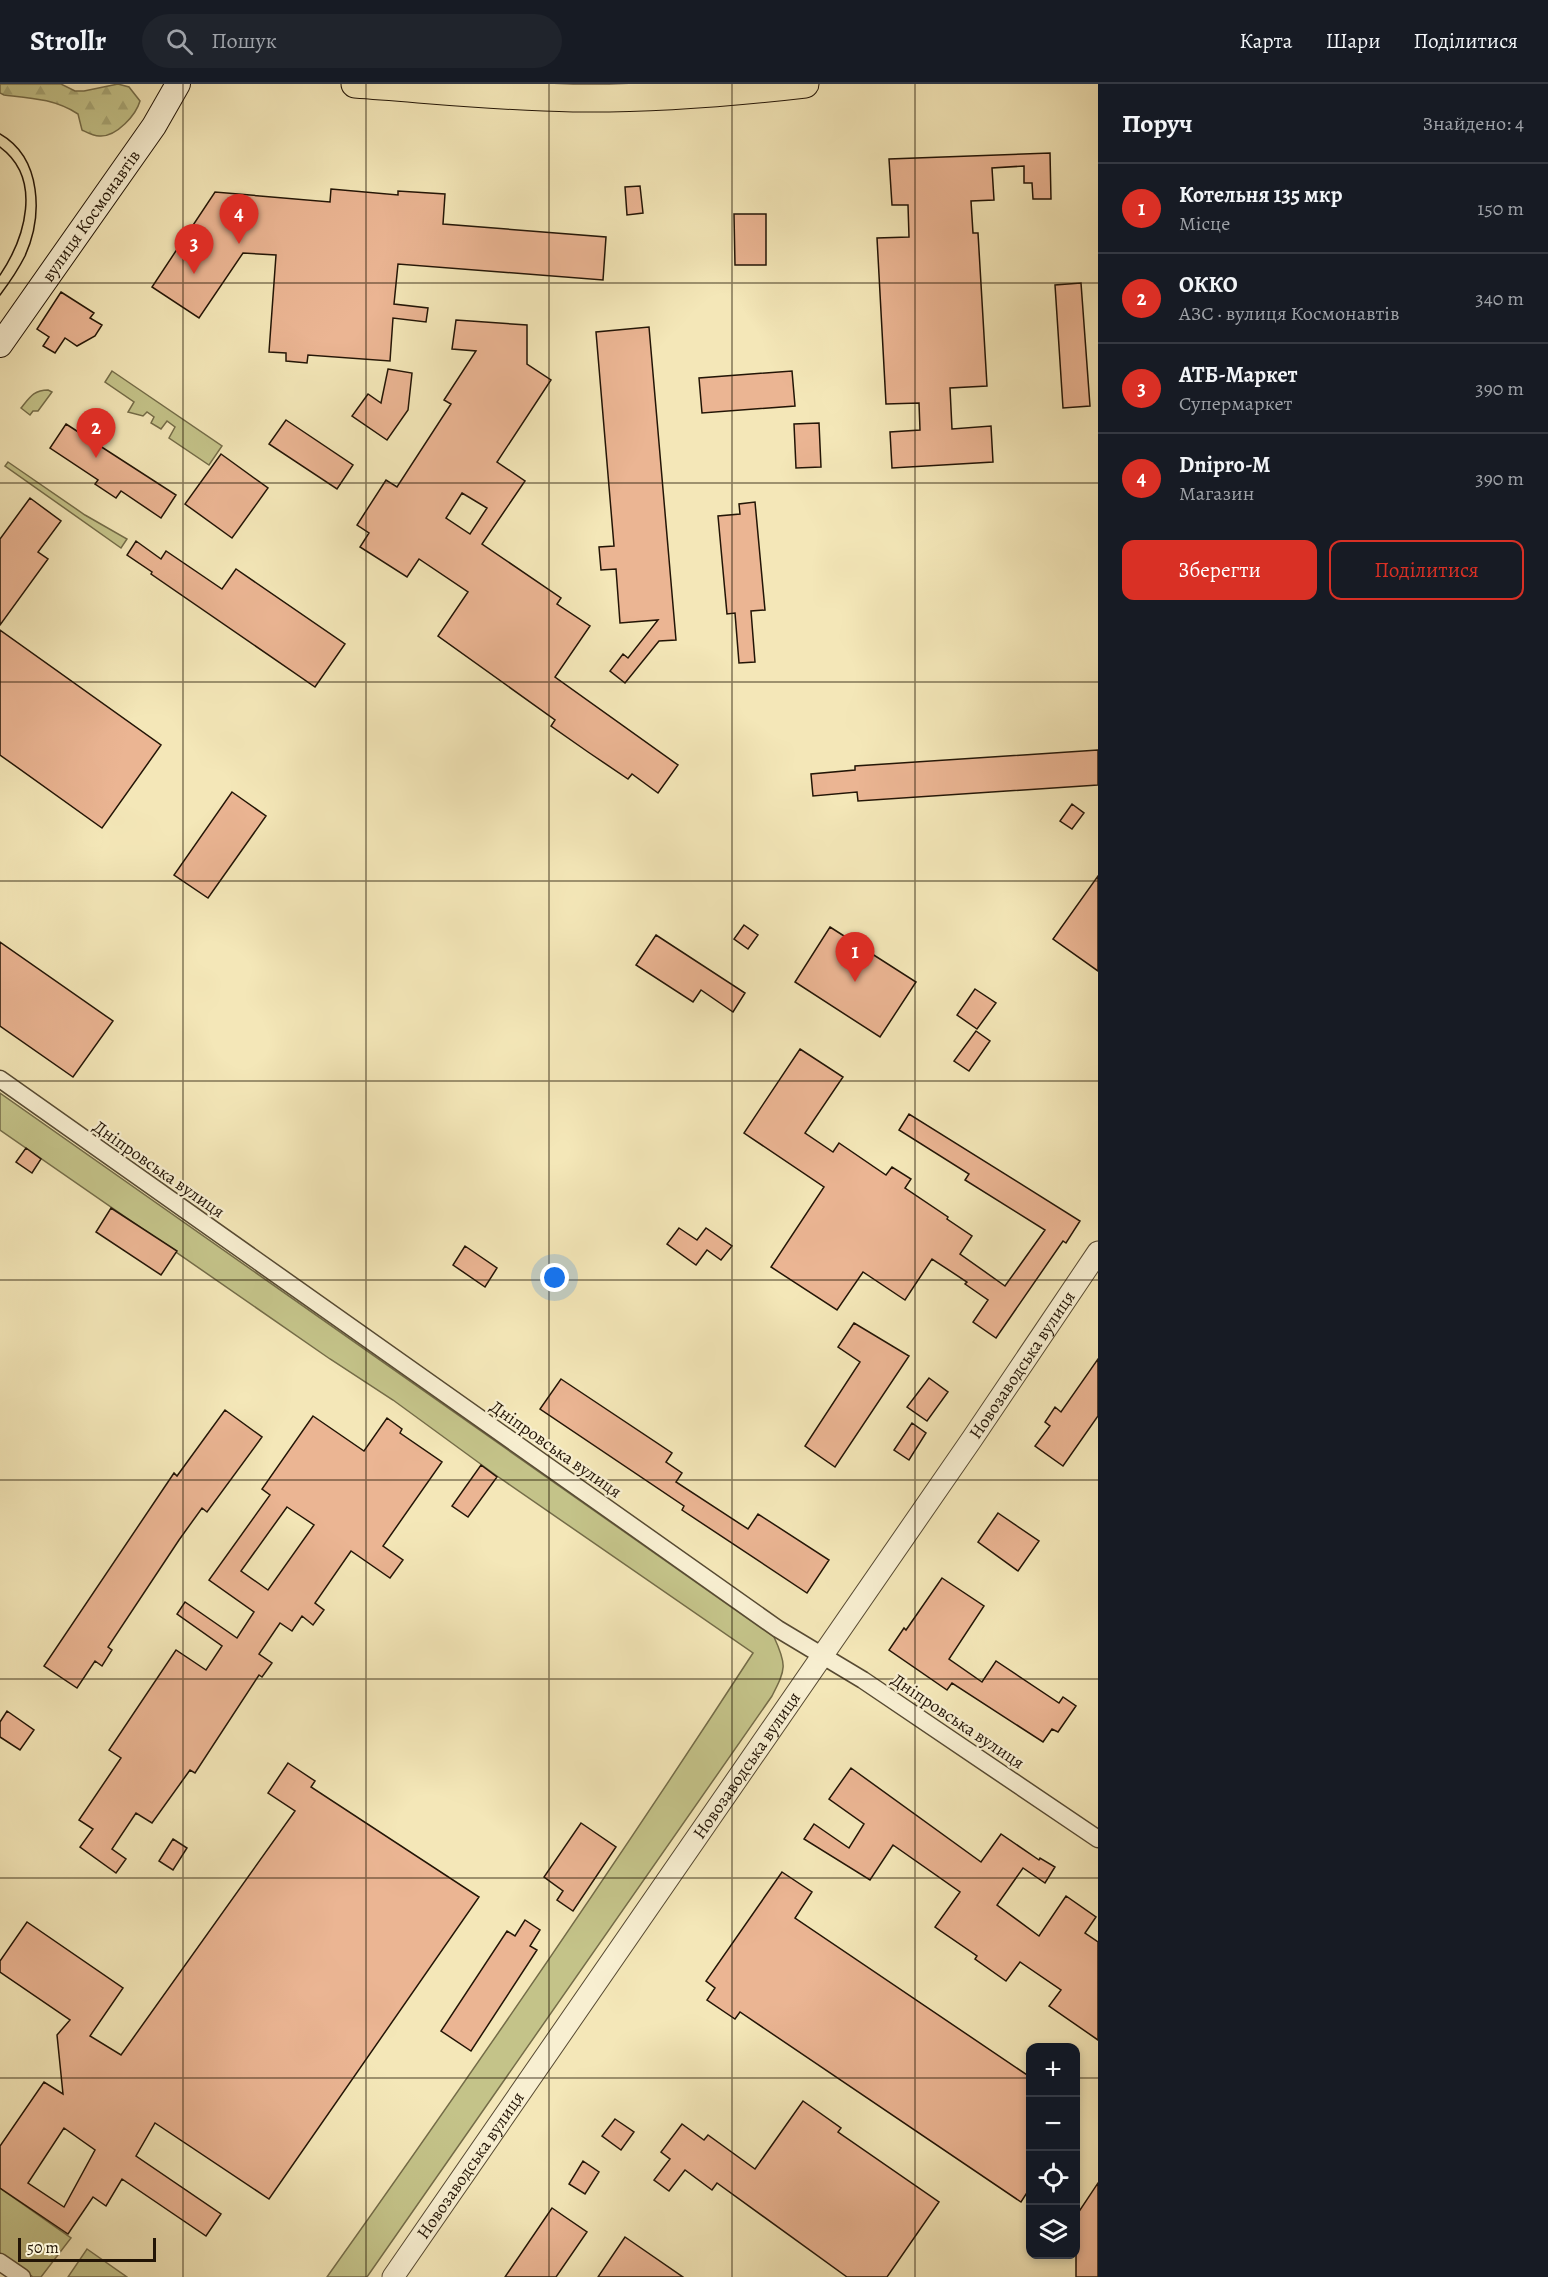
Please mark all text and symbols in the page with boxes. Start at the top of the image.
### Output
search box [142,14,562,68]
text: Strollr [30,22,106,60]
icon: search [163,25,196,58]
text: Пошук [211,26,277,56]
text: Карта [1240,27,1292,55]
text: Шари [1325,27,1380,55]
text: Поділитися [1413,27,1518,55]
text: Поруч [1122,106,1193,141]
text: Знайдено: 4 [1423,110,1524,137]
street label: вулиця Космонавтів [36,145,146,287]
text: Котельня 135 мкр [1179,180,1342,210]
pin: 4 [220,194,258,244]
text: 1 [1138,195,1145,222]
text: 150 m [1477,195,1524,222]
text: Місце [1179,210,1230,237]
pin: 3 [174,224,214,274]
text: ОККО [1179,270,1238,300]
text: 2 [1137,285,1146,312]
text: 340 m [1475,285,1524,312]
text: АЗС · вулиця Космонавтів [1179,300,1399,327]
text: АТБ-Маркет [1179,360,1298,390]
text: 3 [1137,375,1146,402]
text: 390 m [1475,375,1524,402]
text: Супермаркет [1179,390,1293,417]
pin: 2 [76,408,116,458]
text: Dnipro-M [1179,450,1271,480]
text: 4 [1137,465,1146,492]
text: 390 m [1475,465,1524,492]
text: Магазин [1179,480,1254,507]
button: Зберегти [1122,540,1317,600]
button: Поділитися [1329,540,1524,600]
pin: 1 [836,932,874,982]
street label: Дніпровська вулиця [88,1114,230,1224]
your location [540,1263,569,1292]
street label: Новозаводська вулиця [963,1286,1081,1444]
street label: Дніпровська вулиця [485,1394,627,1504]
street label: Дніпровська вулиця [887,1667,1029,1775]
street label: Новозаводська вулиця [687,1687,806,1844]
map controls [1026,2043,1080,2259]
button: + [1026,2043,1080,2097]
street label: Новозаводська вулиця [411,2087,530,2244]
button: − [1026,2097,1080,2151]
button: locate [1026,2151,1080,2205]
button: layers [1026,2205,1080,2259]
scale bar [18,2235,156,2262]
text: 50 m [27,2237,59,2259]

